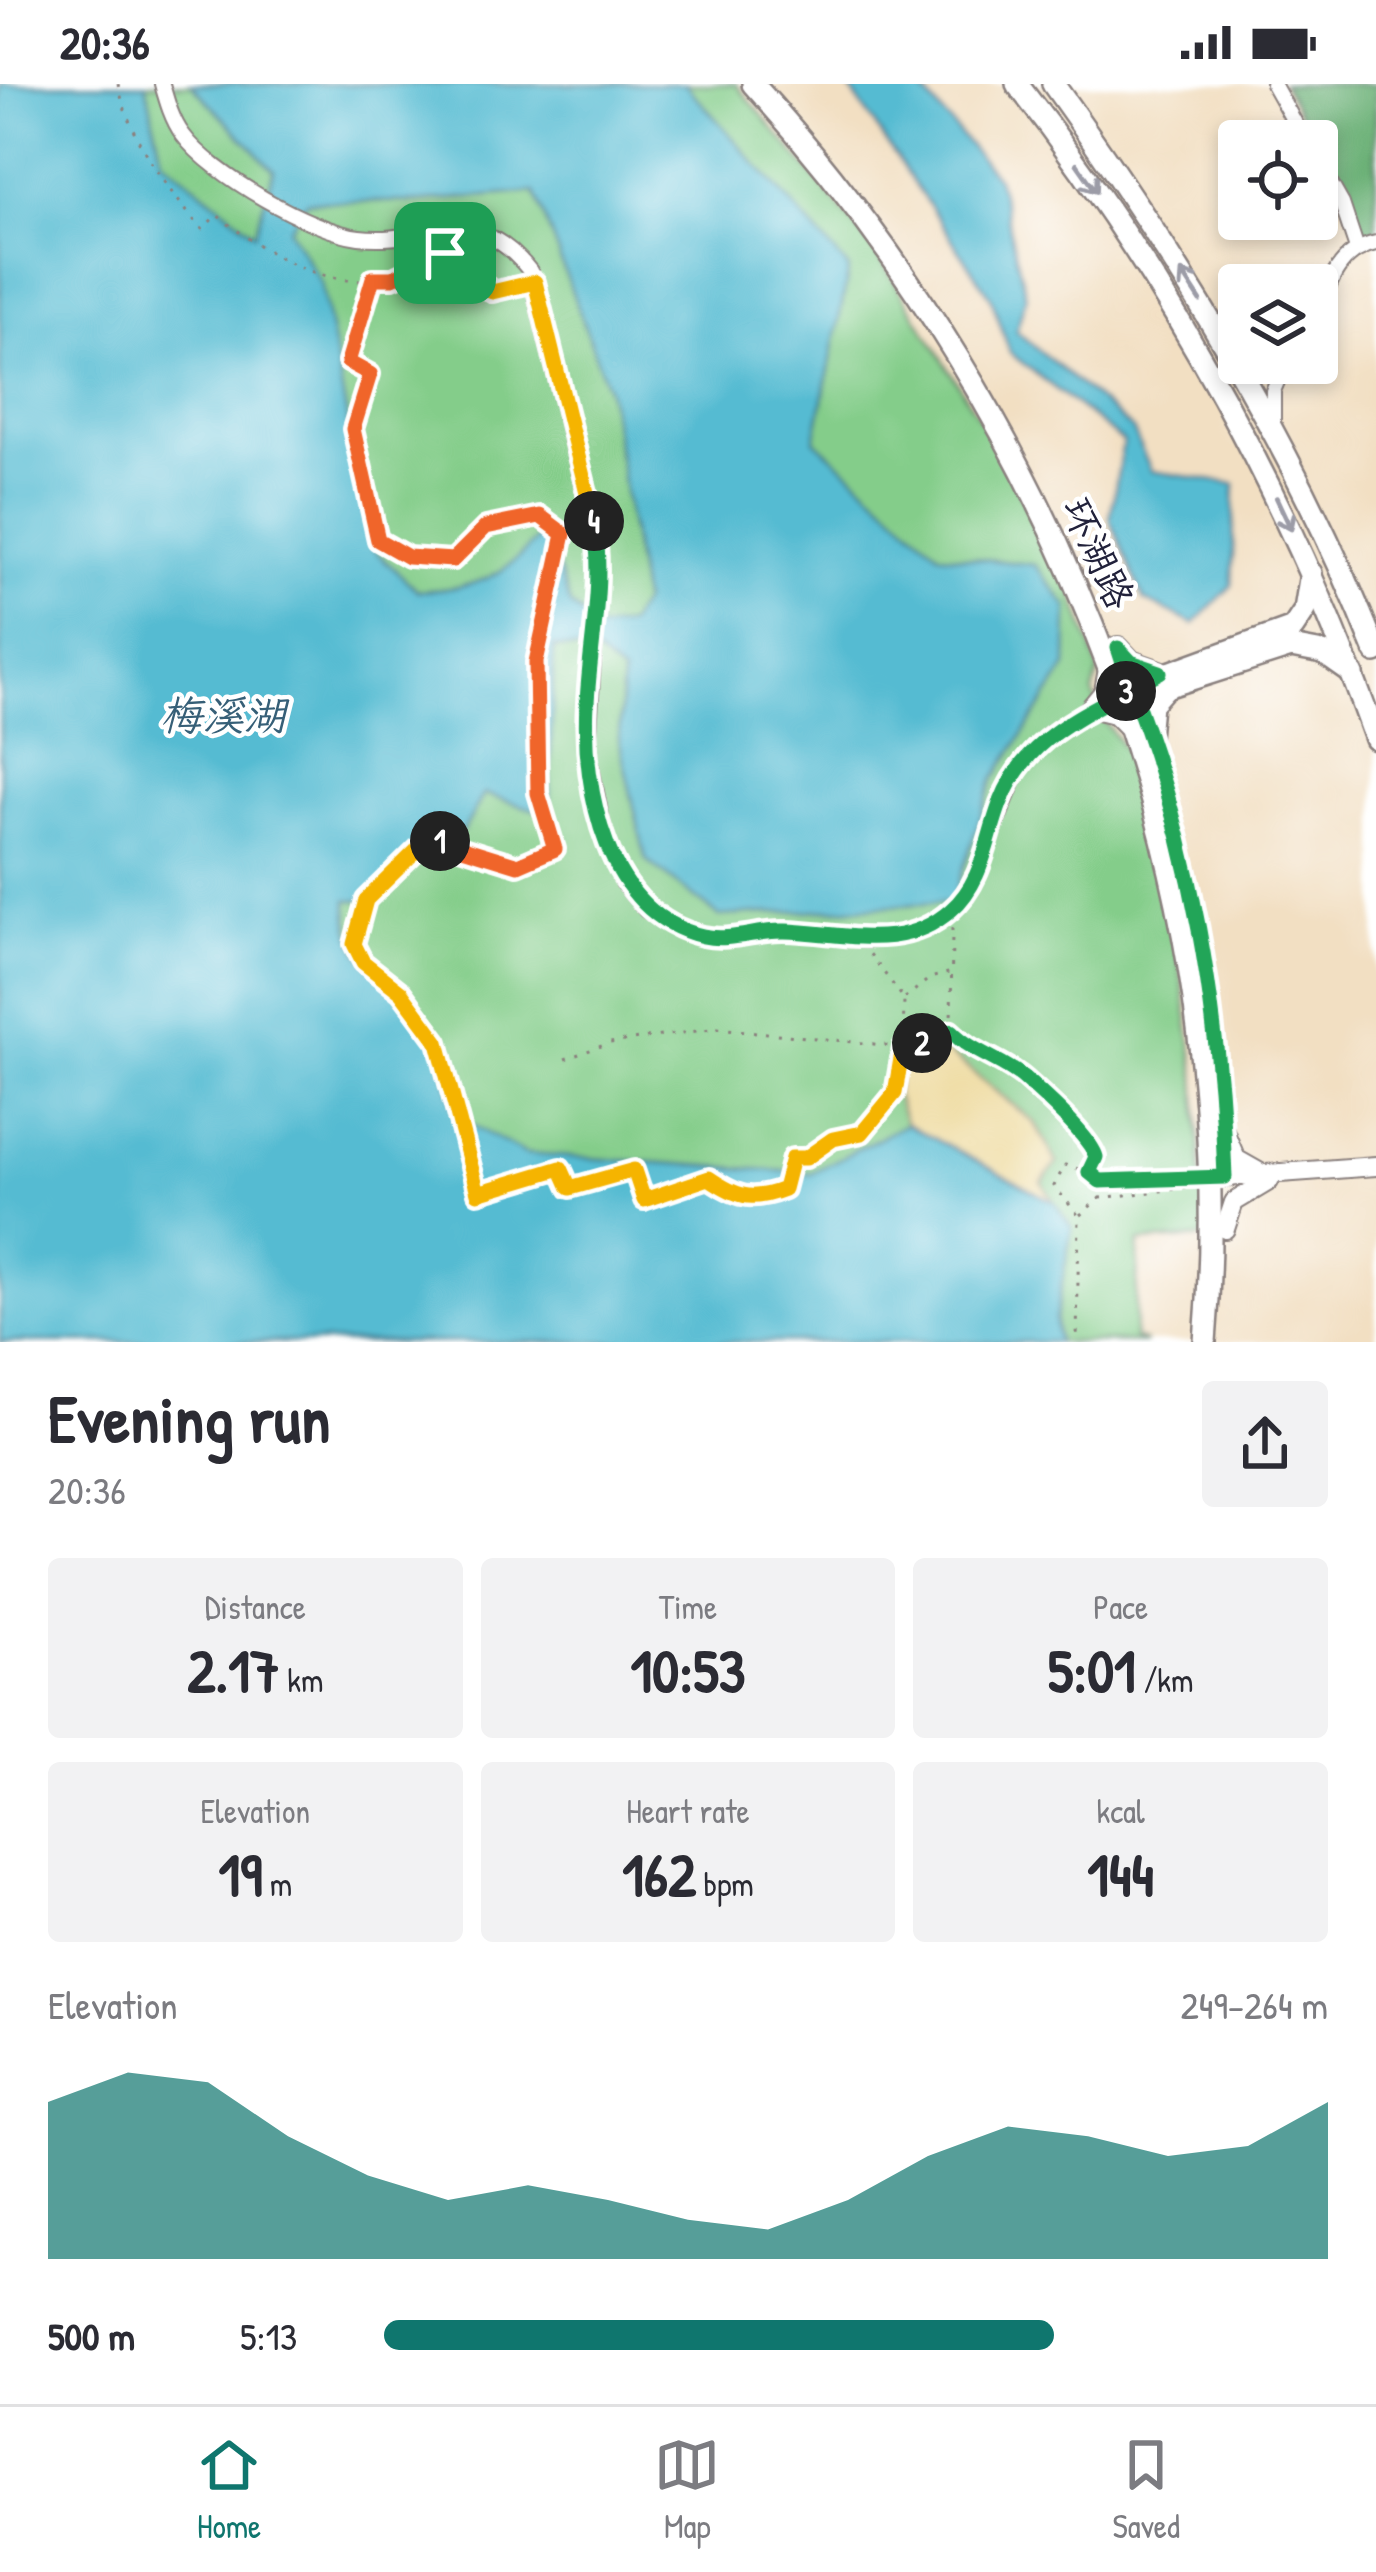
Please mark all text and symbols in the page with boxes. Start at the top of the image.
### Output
text: 20:36 [60,12,150,73]
map controls [1218,120,1338,384]
button: locate [1218,120,1338,240]
one-way arrow [1073,161,1099,194]
pin [394,202,496,304]
icon: arrive [412,220,478,286]
button: layers [1218,264,1338,384]
one-way arrow [1178,269,1203,303]
street label: 环湖路 [1050,489,1148,617]
pin: 4 [564,491,624,551]
one-way arrow [1274,495,1296,531]
text: 4 [588,499,600,543]
pin: 3 [1096,661,1156,721]
text: 3 [1119,669,1133,713]
water label: 梅溪湖 [160,686,290,743]
pin: 1 [410,811,470,871]
text: 1 [434,819,446,863]
pin: 2 [892,1013,952,1073]
text: 2 [914,1021,930,1065]
text: Evening run [48,1373,330,1463]
button: share [1202,1381,1328,1507]
text: 20:36 [48,1463,126,1516]
text: Distance [205,1585,306,1629]
text: Time [659,1585,717,1629]
text: Pace [1093,1585,1148,1629]
text: 2.17 [187,1629,280,1711]
text: 10:53 [631,1629,745,1711]
text: 5:01 [1048,1629,1136,1711]
text: km [280,1658,323,1702]
text: /km [1136,1658,1193,1702]
text: Elevation [201,1789,310,1833]
text: Heart rate [626,1789,750,1833]
text: kcal [1097,1789,1145,1833]
text: 19 [218,1833,262,1915]
text: 162 [622,1833,696,1915]
text: 144 [1087,1833,1154,1915]
text: m [262,1862,292,1906]
text: bpm [696,1862,754,1906]
text: Elevation [48,1978,178,2031]
text: 249–264 m [1181,1978,1328,2031]
text: 500 m [48,2309,135,2362]
text: 5:13 [240,2309,297,2362]
tab: Home [196,2432,262,2548]
tab: Map [654,2432,720,2548]
tab: Saved [1113,2432,1180,2548]

